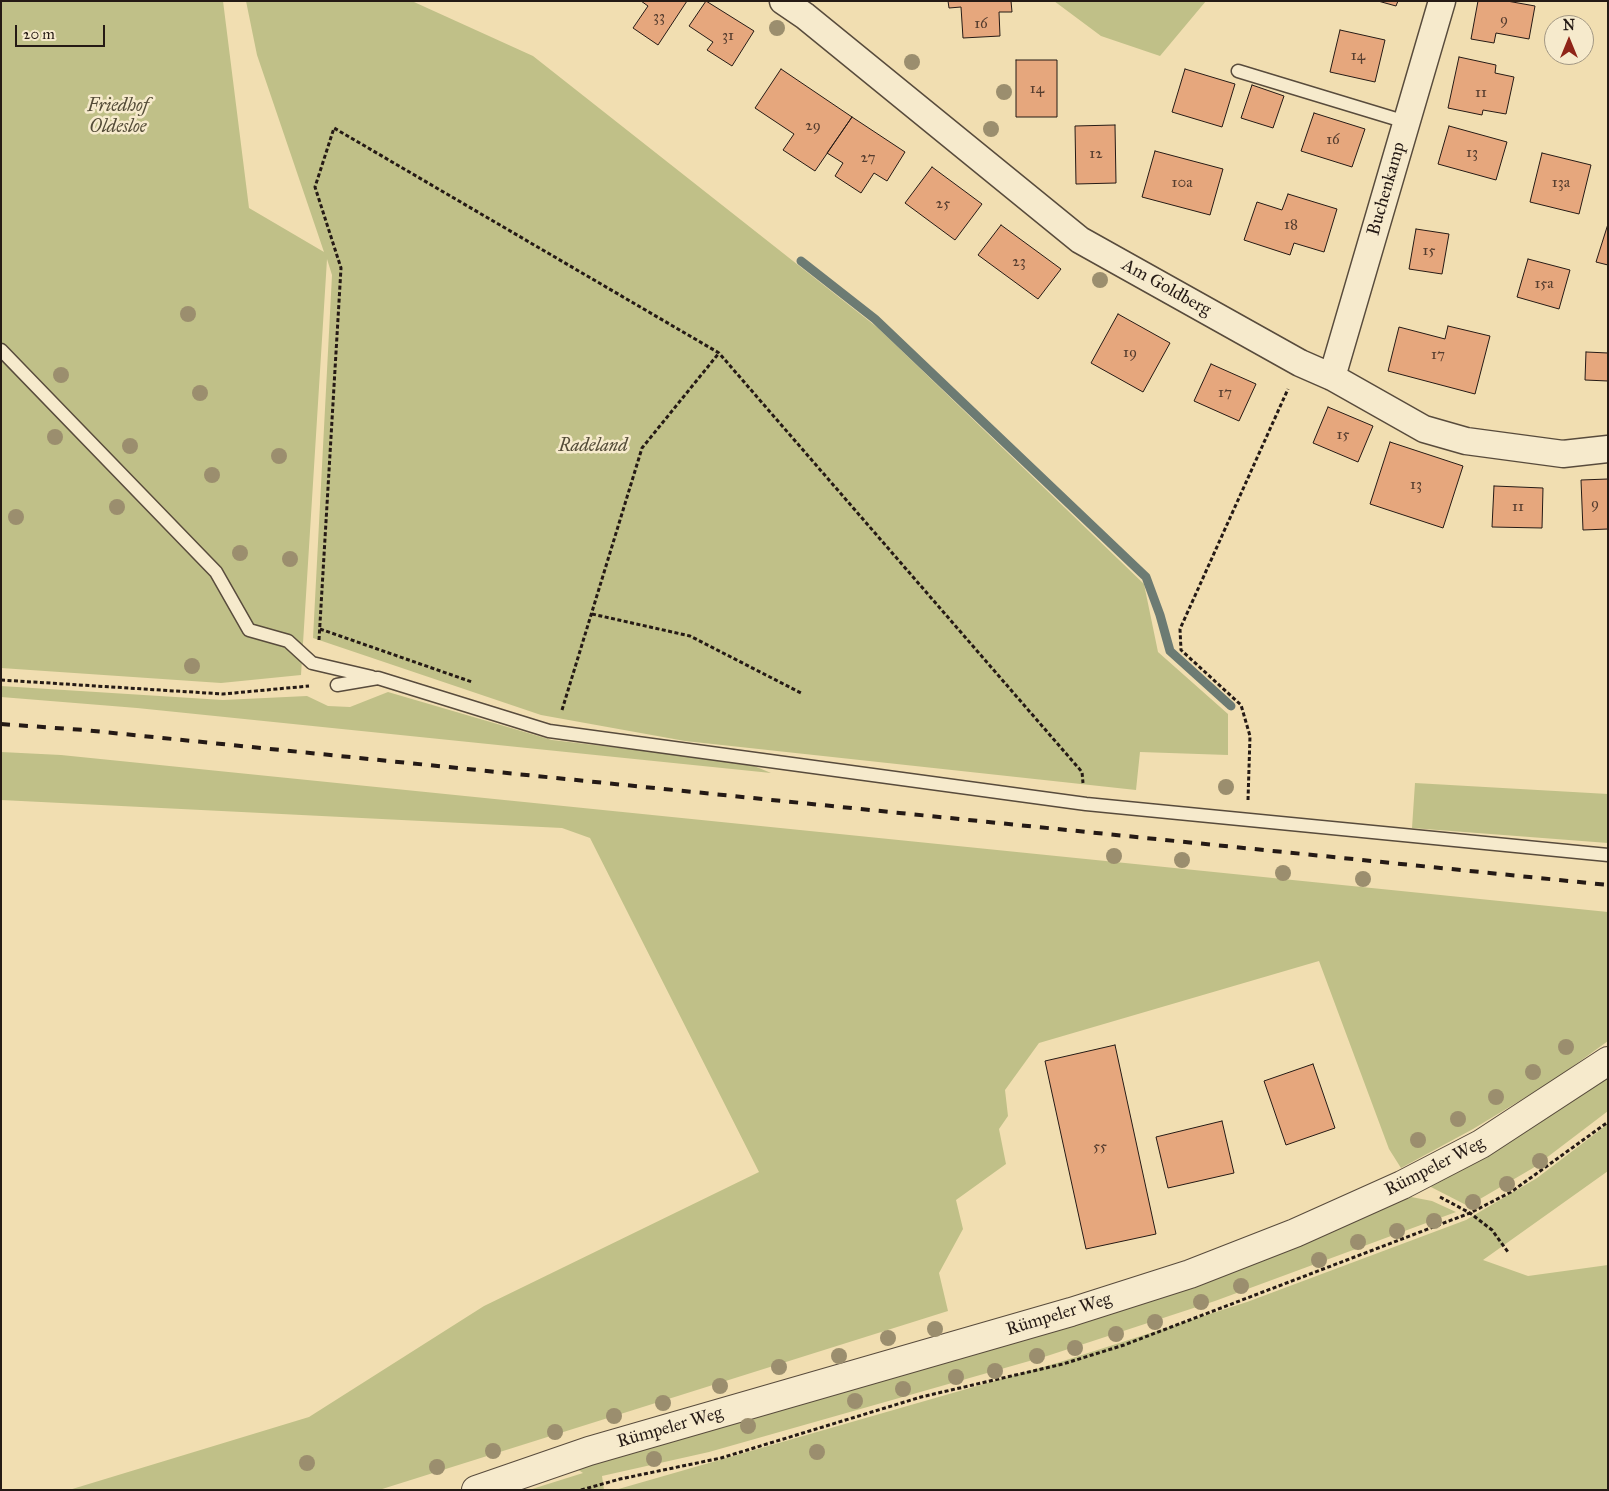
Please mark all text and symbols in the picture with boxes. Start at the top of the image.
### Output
house number: 33 [653,8,665,26]
house number: 9 [1500,11,1508,29]
scale bar [18,15,108,47]
house number: 16 [974,15,988,33]
north arrow [1544,15,1594,65]
text: N [1563,17,1575,34]
text: 20 m [23,25,55,43]
house number: 31 [722,27,734,45]
house number: 14 [1351,47,1365,65]
house number: 14 [1030,80,1044,98]
house number: 11 [1475,84,1487,102]
park label: Friedhof Oldesloe [87,96,149,138]
house number: 29 [805,117,821,135]
house number: 16 [1326,131,1340,149]
street label: Buchenkamp [1363,140,1411,238]
house number: 13 [1466,144,1478,162]
house number: 12 [1089,145,1103,163]
house number: 27 [860,149,876,167]
house number: 10a [1172,174,1192,192]
house number: 13a [1552,174,1570,192]
house number: 25 [936,195,950,213]
house number: 18 [1284,216,1298,234]
house number: 15 [1423,242,1435,260]
house number: 23 [1012,253,1026,271]
street label: Am Goldberg [1118,255,1214,321]
house number: 15a [1534,275,1554,293]
house number: 19 [1123,344,1137,362]
house number: 17 [1431,346,1445,364]
house number: 17 [1218,384,1232,402]
house number: 15 [1337,426,1349,444]
park label: Radeland [558,436,628,458]
house number: 13 [1410,476,1422,494]
house number: 9 [1591,495,1599,513]
house number: 11 [1512,498,1524,516]
street label: Rümpeler Weg [1382,1133,1488,1201]
house number: 55 [1093,1138,1107,1156]
street label: Rümpeler Weg [1004,1289,1114,1341]
street label: Rümpeler Weg [615,1403,725,1453]

